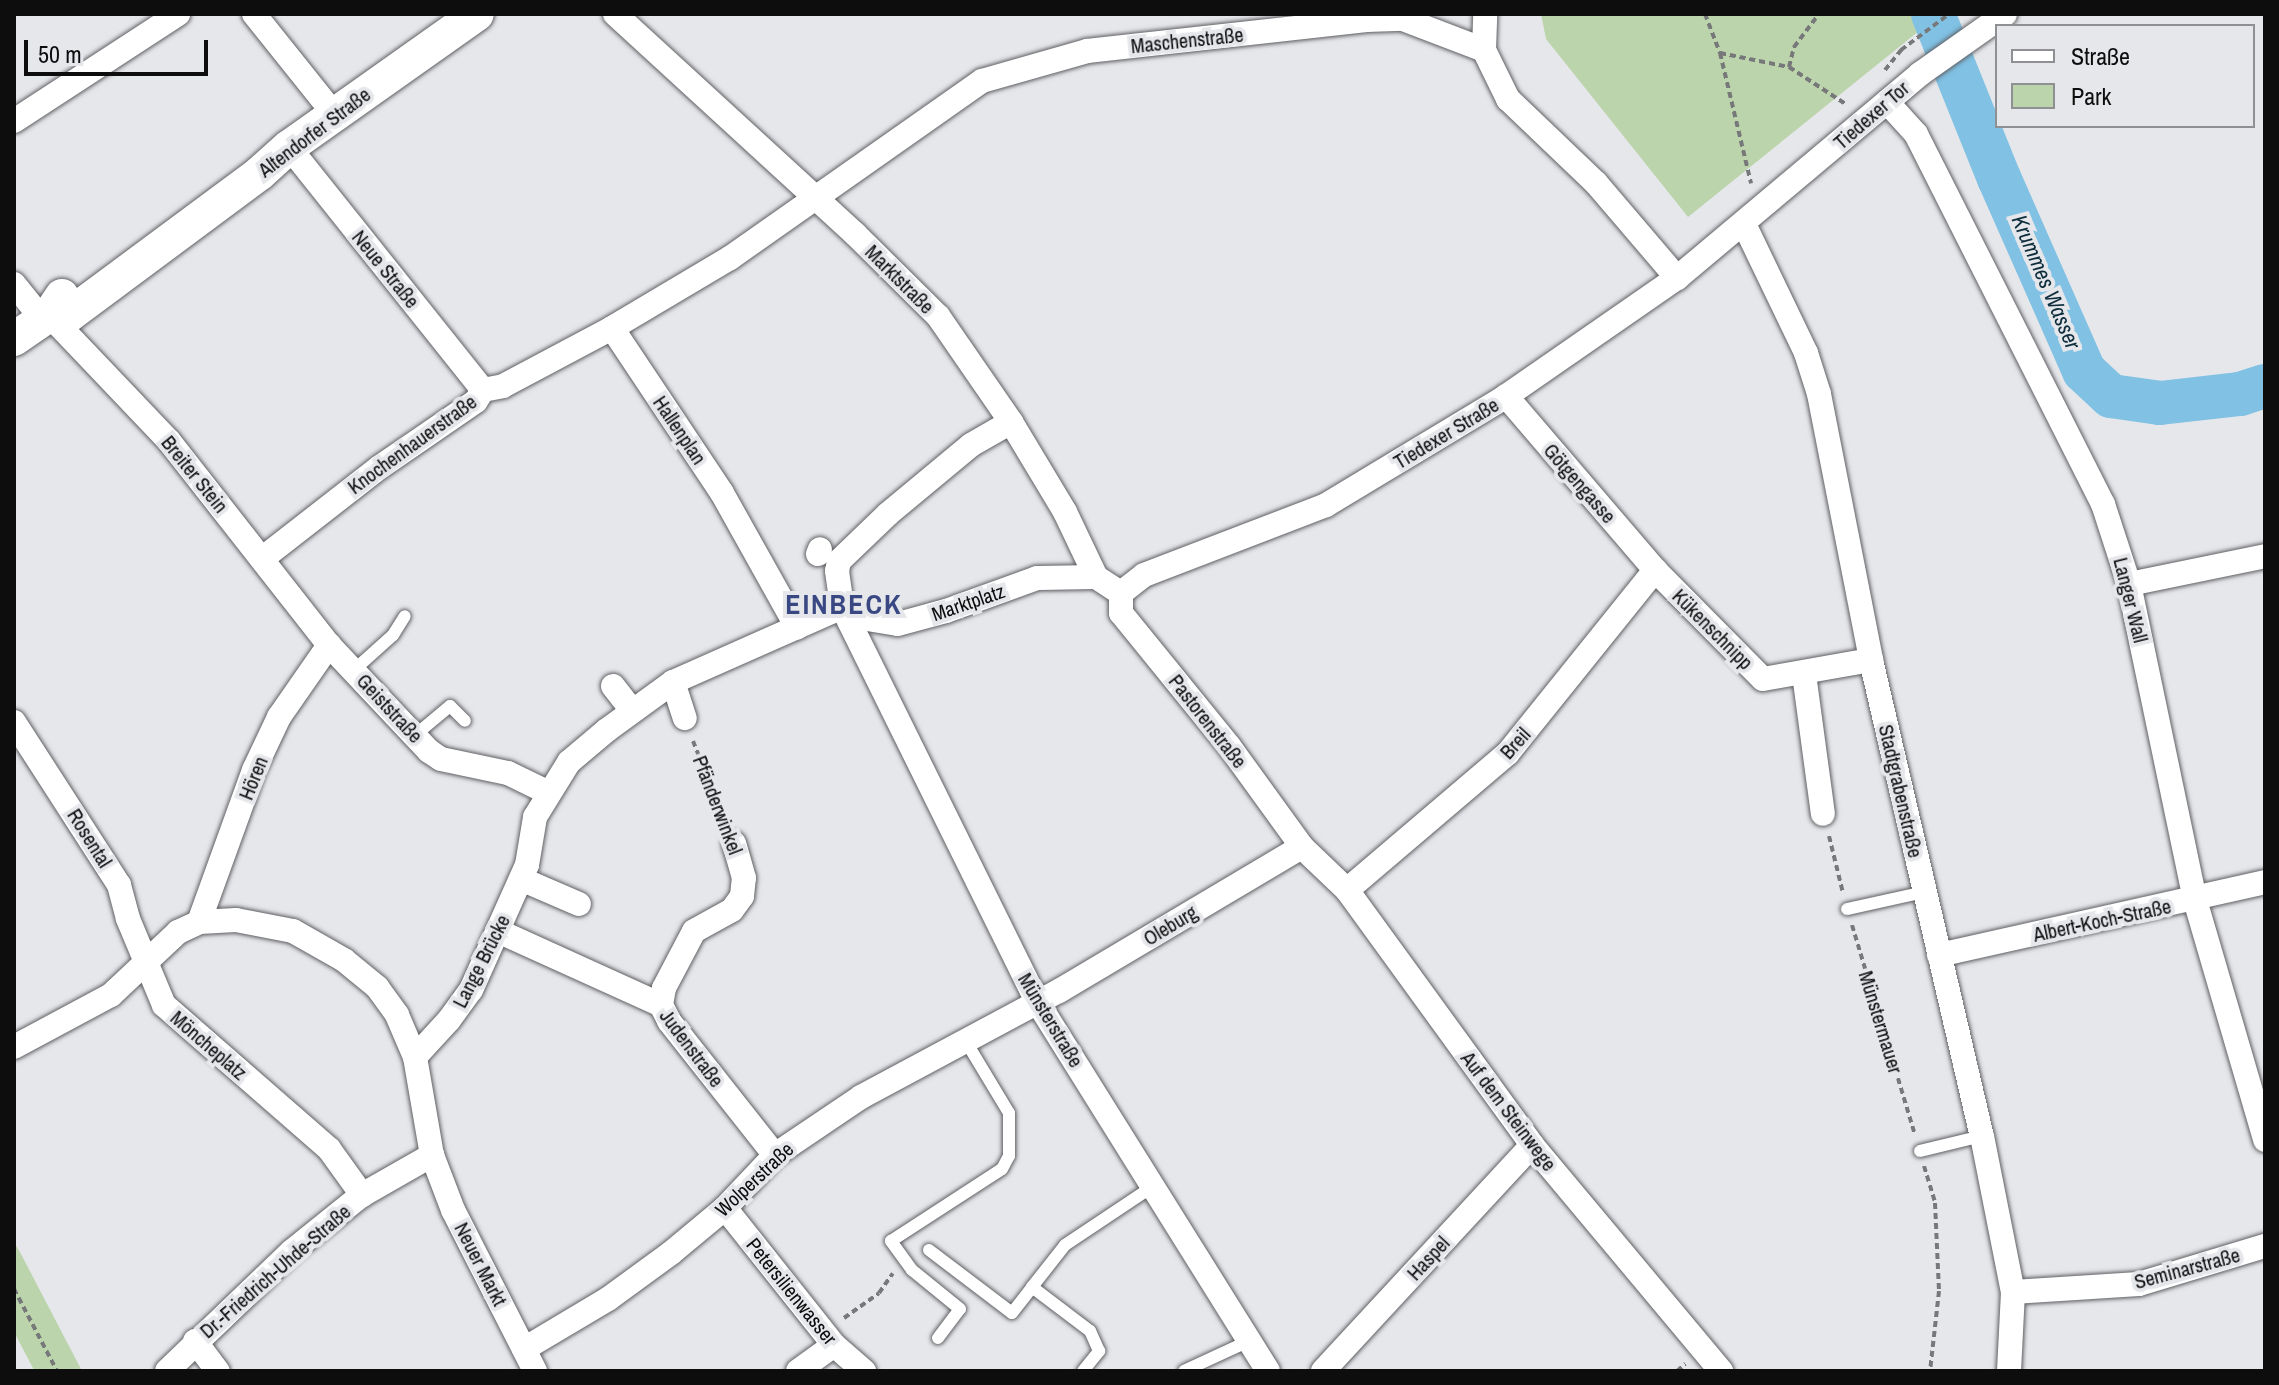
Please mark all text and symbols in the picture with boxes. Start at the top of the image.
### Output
street label: Maschenstraße [1130,22,1244,58]
scale bar [28,24,212,74]
legend [1995,24,2255,128]
text: 50 m [38,38,82,70]
text: Straße [2071,40,2130,72]
street label: Tiedexer Tor [1829,76,1913,154]
text: Park [2071,80,2111,112]
street label: Altendorfer Straße [253,82,375,182]
water label: Krummes Wasser [2006,211,2086,353]
street label: Neue Straße [347,225,425,313]
street label: Marktstraße [861,240,939,318]
street label: Knochenhauerstraße [343,389,481,499]
street label: Hallenplan [648,391,712,469]
street label: Tiedexer Straße [1389,392,1503,474]
street label: Breiter Stein [157,431,233,517]
street label: Götgengasse [1539,438,1621,528]
street label: Langer Wall [2109,555,2153,645]
street label: Marktplatz [928,578,1008,626]
street label: Kükenschnipp [1668,584,1758,674]
district label: EINBECK [785,587,903,621]
street label: Geiststraße [352,668,428,748]
street label: Pastorenstraße [1164,669,1252,773]
street label: Breil [1495,722,1535,764]
street label: Stadtgrabenstraße [1874,722,1928,860]
street label: Pfänderwinkel [688,752,748,858]
street label: Hören [234,753,272,803]
street label: Rosental [63,804,117,872]
street label: Albert-Koch-Straße [2031,894,2173,946]
street label: Oleburg [1139,900,1201,950]
street label: Lange Brücke [447,910,515,1012]
street label: Münstermauer [1854,968,1908,1076]
street label: Münsterstraße [1013,969,1089,1071]
street label: Judenstraße [655,1004,729,1092]
street label: Möncheplatz [166,1005,252,1085]
street label: Auf dem Steinwege [1456,1047,1562,1175]
street label: Wolperstraße [710,1137,798,1221]
street label: Dr.-Friedrich-Uhde-Straße [195,1199,355,1343]
street label: Neuer Markt [450,1218,512,1310]
street label: Haspel [1402,1231,1454,1285]
street label: Petersilienwasser [742,1233,842,1349]
street label: Seminarstraße [2132,1242,2242,1294]

